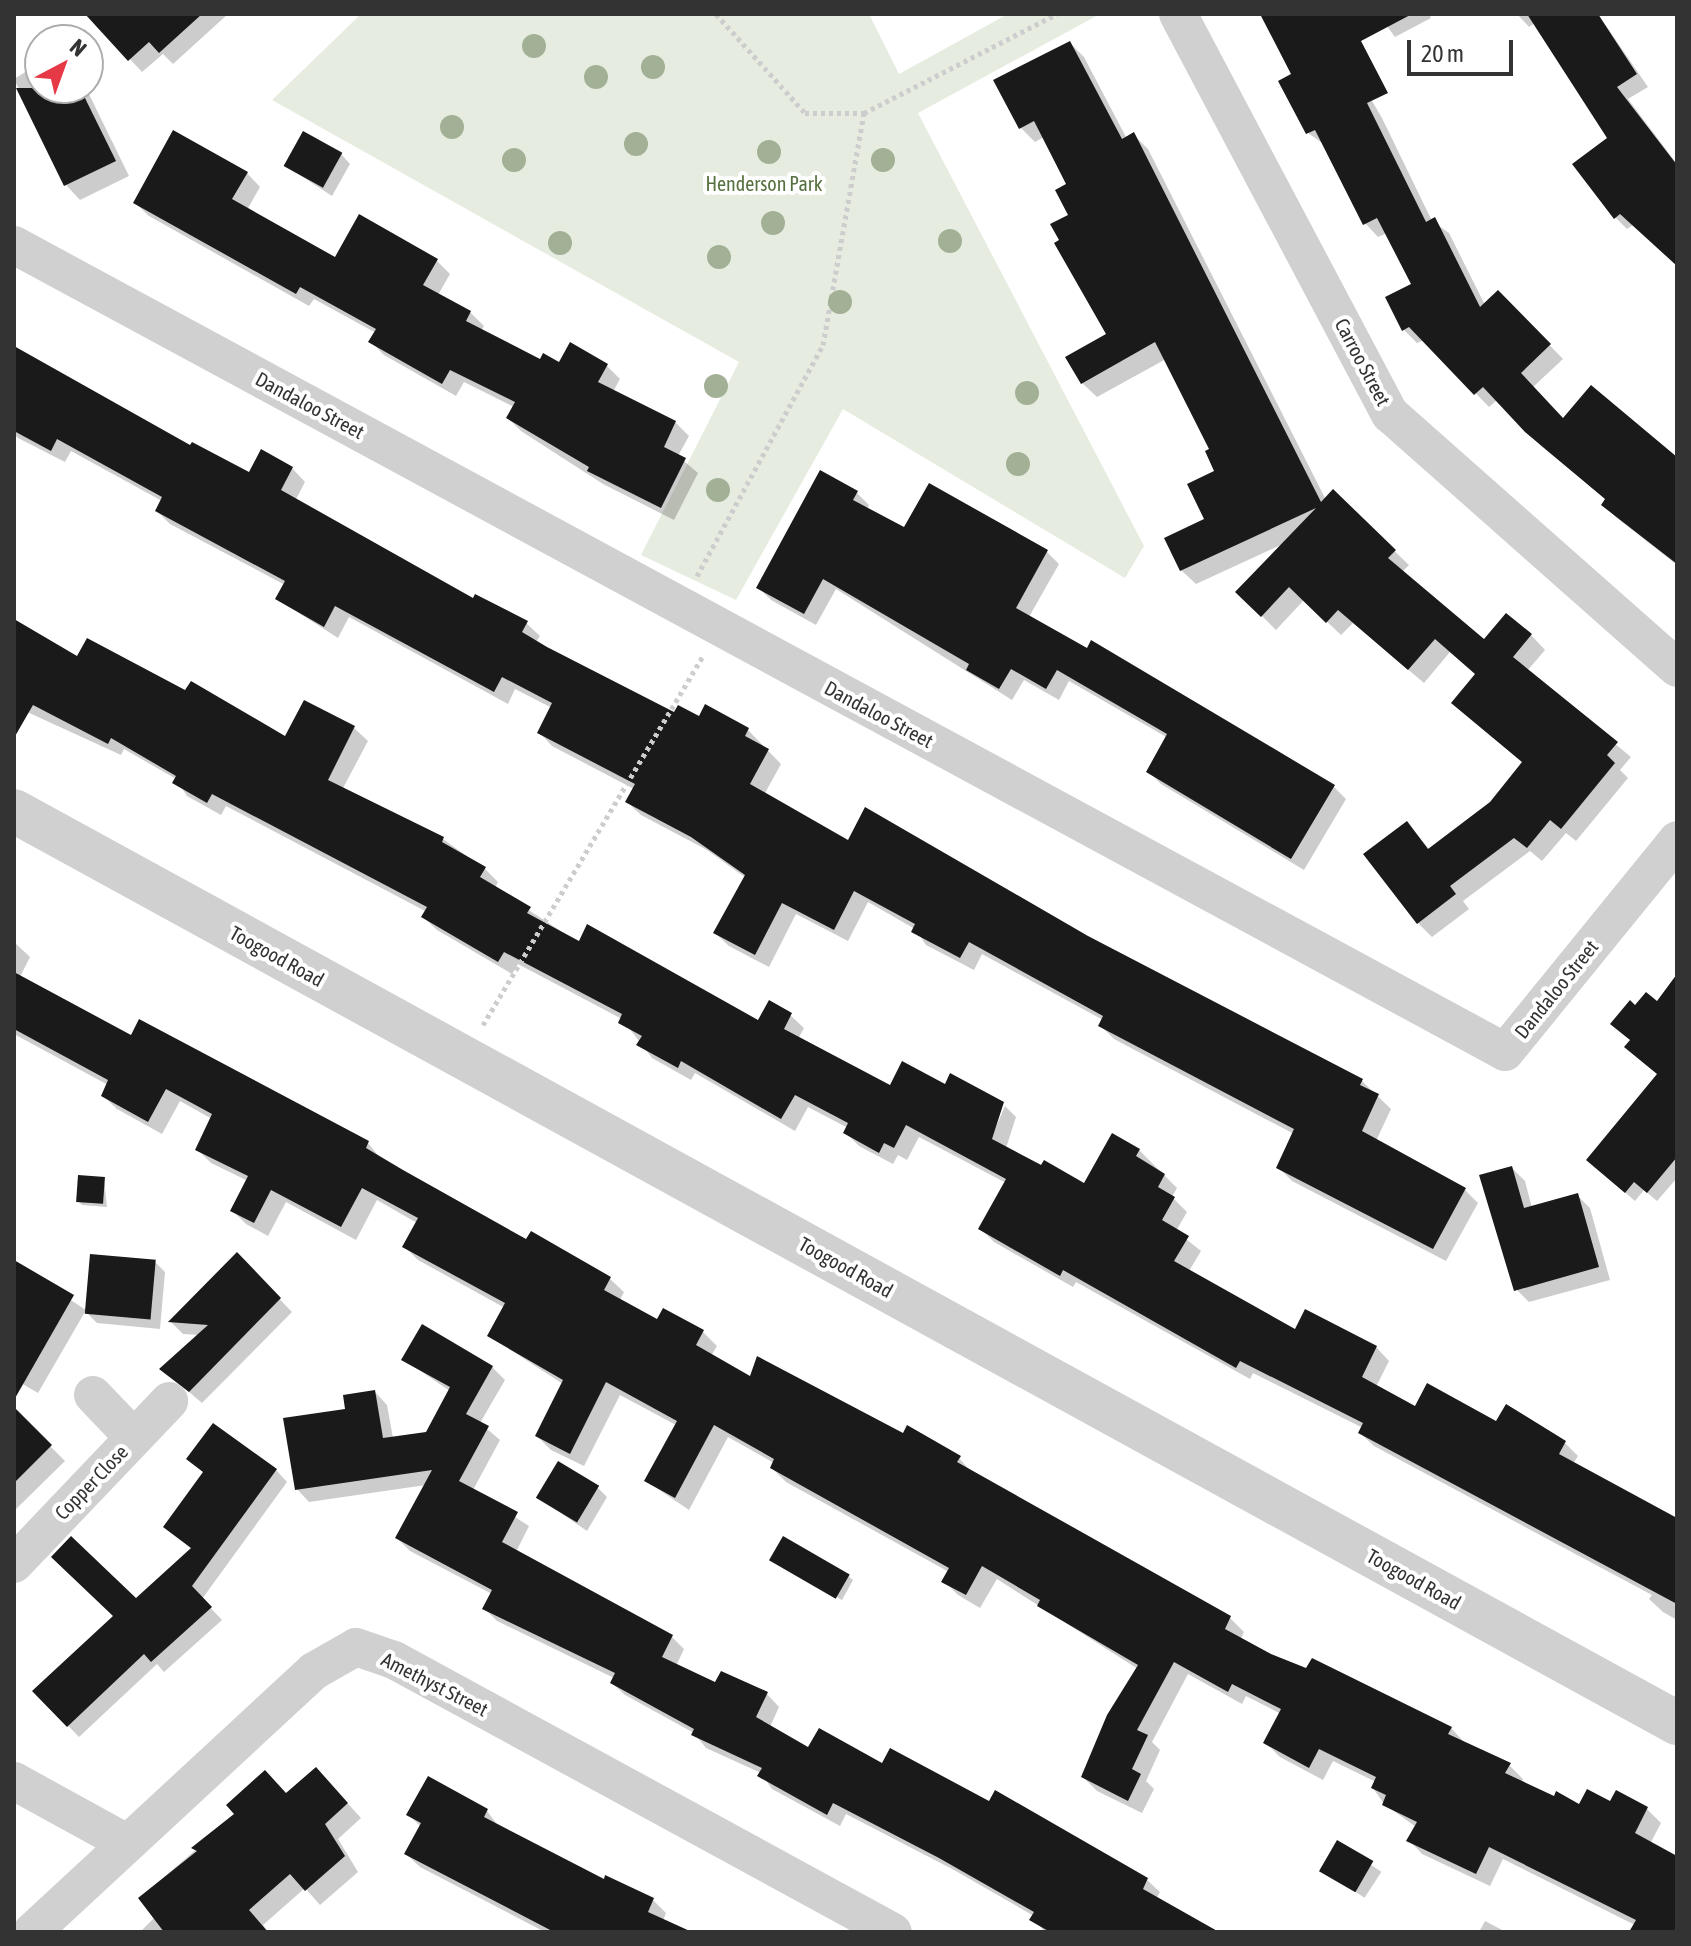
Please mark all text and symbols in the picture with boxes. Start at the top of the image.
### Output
north arrow [24,24,104,104]
scale bar [1411,24,1517,74]
text: N [65,33,92,61]
text: 20 m [1421,40,1464,67]
park label: Henderson Park [705,171,823,195]
street label: Carroo Street [1330,314,1396,410]
street label: Dandaloo Street [252,366,368,444]
street label: Dandaloo Street [821,675,937,753]
street label: Toogood Road [226,920,328,992]
street label: Dandaloo Street [1509,935,1603,1043]
street label: Toogood Road [795,1231,897,1303]
street label: Copper Close [49,1440,133,1524]
street label: Toogood Road [1363,1543,1465,1615]
street label: Amethyst Street [378,1647,492,1721]

